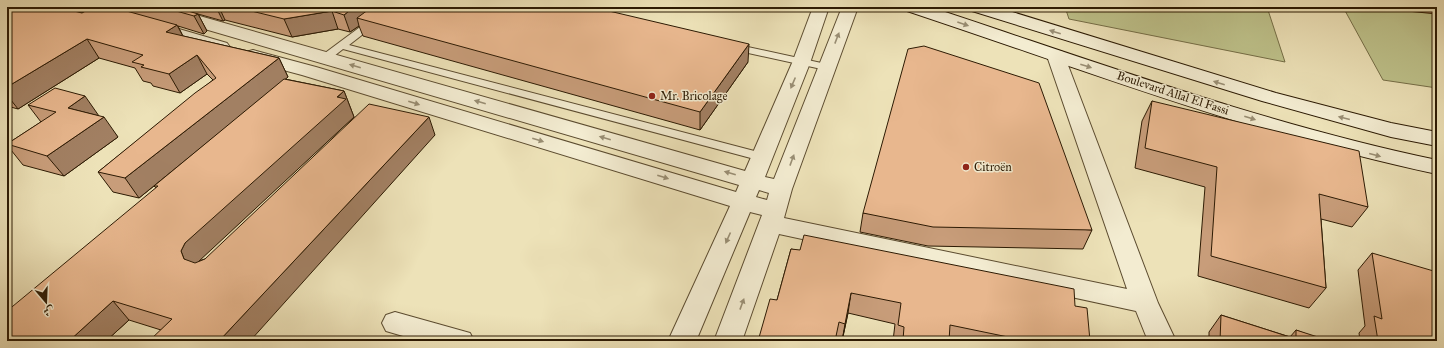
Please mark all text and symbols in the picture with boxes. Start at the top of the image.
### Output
one-way arrow [958,21,970,27]
one-way arrow [1049,29,1061,35]
one-way arrow [835,32,841,44]
one-way arrow [349,63,361,69]
one-way arrow [1081,63,1093,69]
street label: Boulevard Allal El Fassi [1115,68,1231,118]
one-way arrow [789,77,795,89]
one-way arrow [1213,80,1225,86]
place label: Mr. Bricolage [660,89,727,104]
marker: Mr. Bricolage [647,91,657,101]
one-way arrow [474,99,486,105]
one-way arrow [408,100,420,106]
one-way arrow [1245,115,1257,121]
one-way arrow [1338,115,1350,121]
one-way arrow [599,135,611,141]
one-way arrow [533,137,545,143]
one-way arrow [1369,152,1381,158]
one-way arrow [789,153,795,165]
place label: Citroën [974,160,1012,174]
marker: Citroën [961,162,971,172]
one-way arrow [724,170,737,176]
one-way arrow [657,174,669,180]
one-way arrow [724,233,730,245]
north arrow [26,282,66,322]
one-way arrow [739,298,745,310]
text: ش [42,303,56,319]

